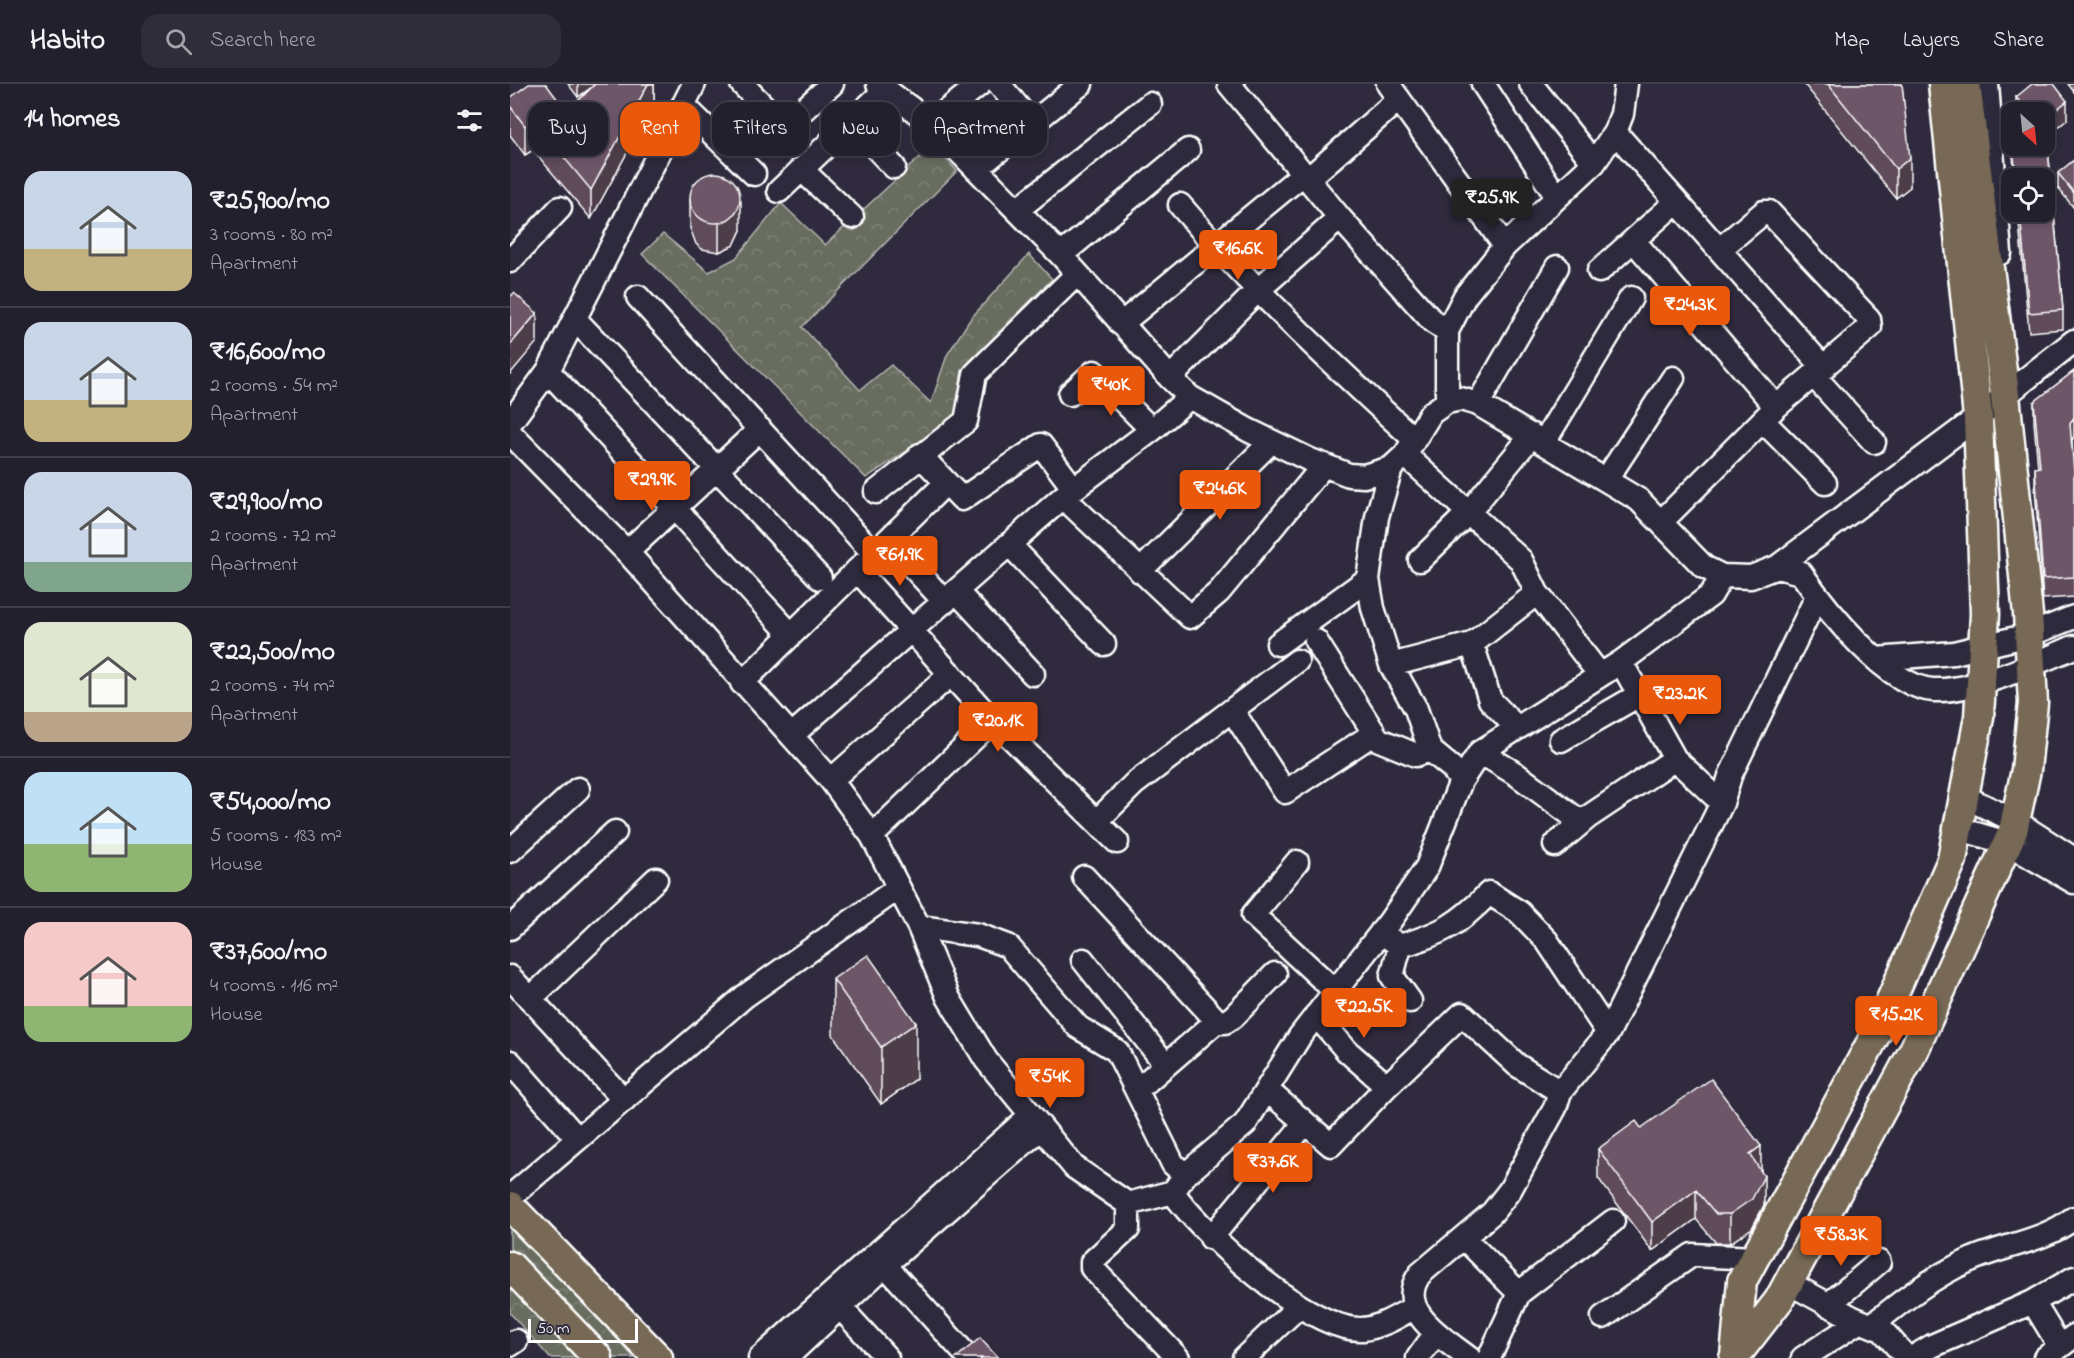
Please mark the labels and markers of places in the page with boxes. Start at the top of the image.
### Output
pin: ₹25.9K [1443,179,1541,230]
pin: ₹16.6K [1189,230,1287,281]
pin: ₹24.3K [1641,286,1739,337]
pin: ₹40K [1075,366,1147,417]
pin: ₹29.9K [603,461,701,512]
pin: ₹24.6K [1171,470,1269,521]
pin: ₹61.9K [851,536,949,587]
pin: ₹23.2K [1631,675,1729,726]
pin: ₹20.1K [949,702,1047,753]
pin: ₹22.5K [1315,988,1413,1039]
pin: ₹15.2K [1847,996,1945,1047]
pin: ₹54K [1014,1058,1086,1109]
pin: ₹37.6K [1224,1143,1322,1194]
pin: ₹58.3K [1792,1216,1890,1267]

